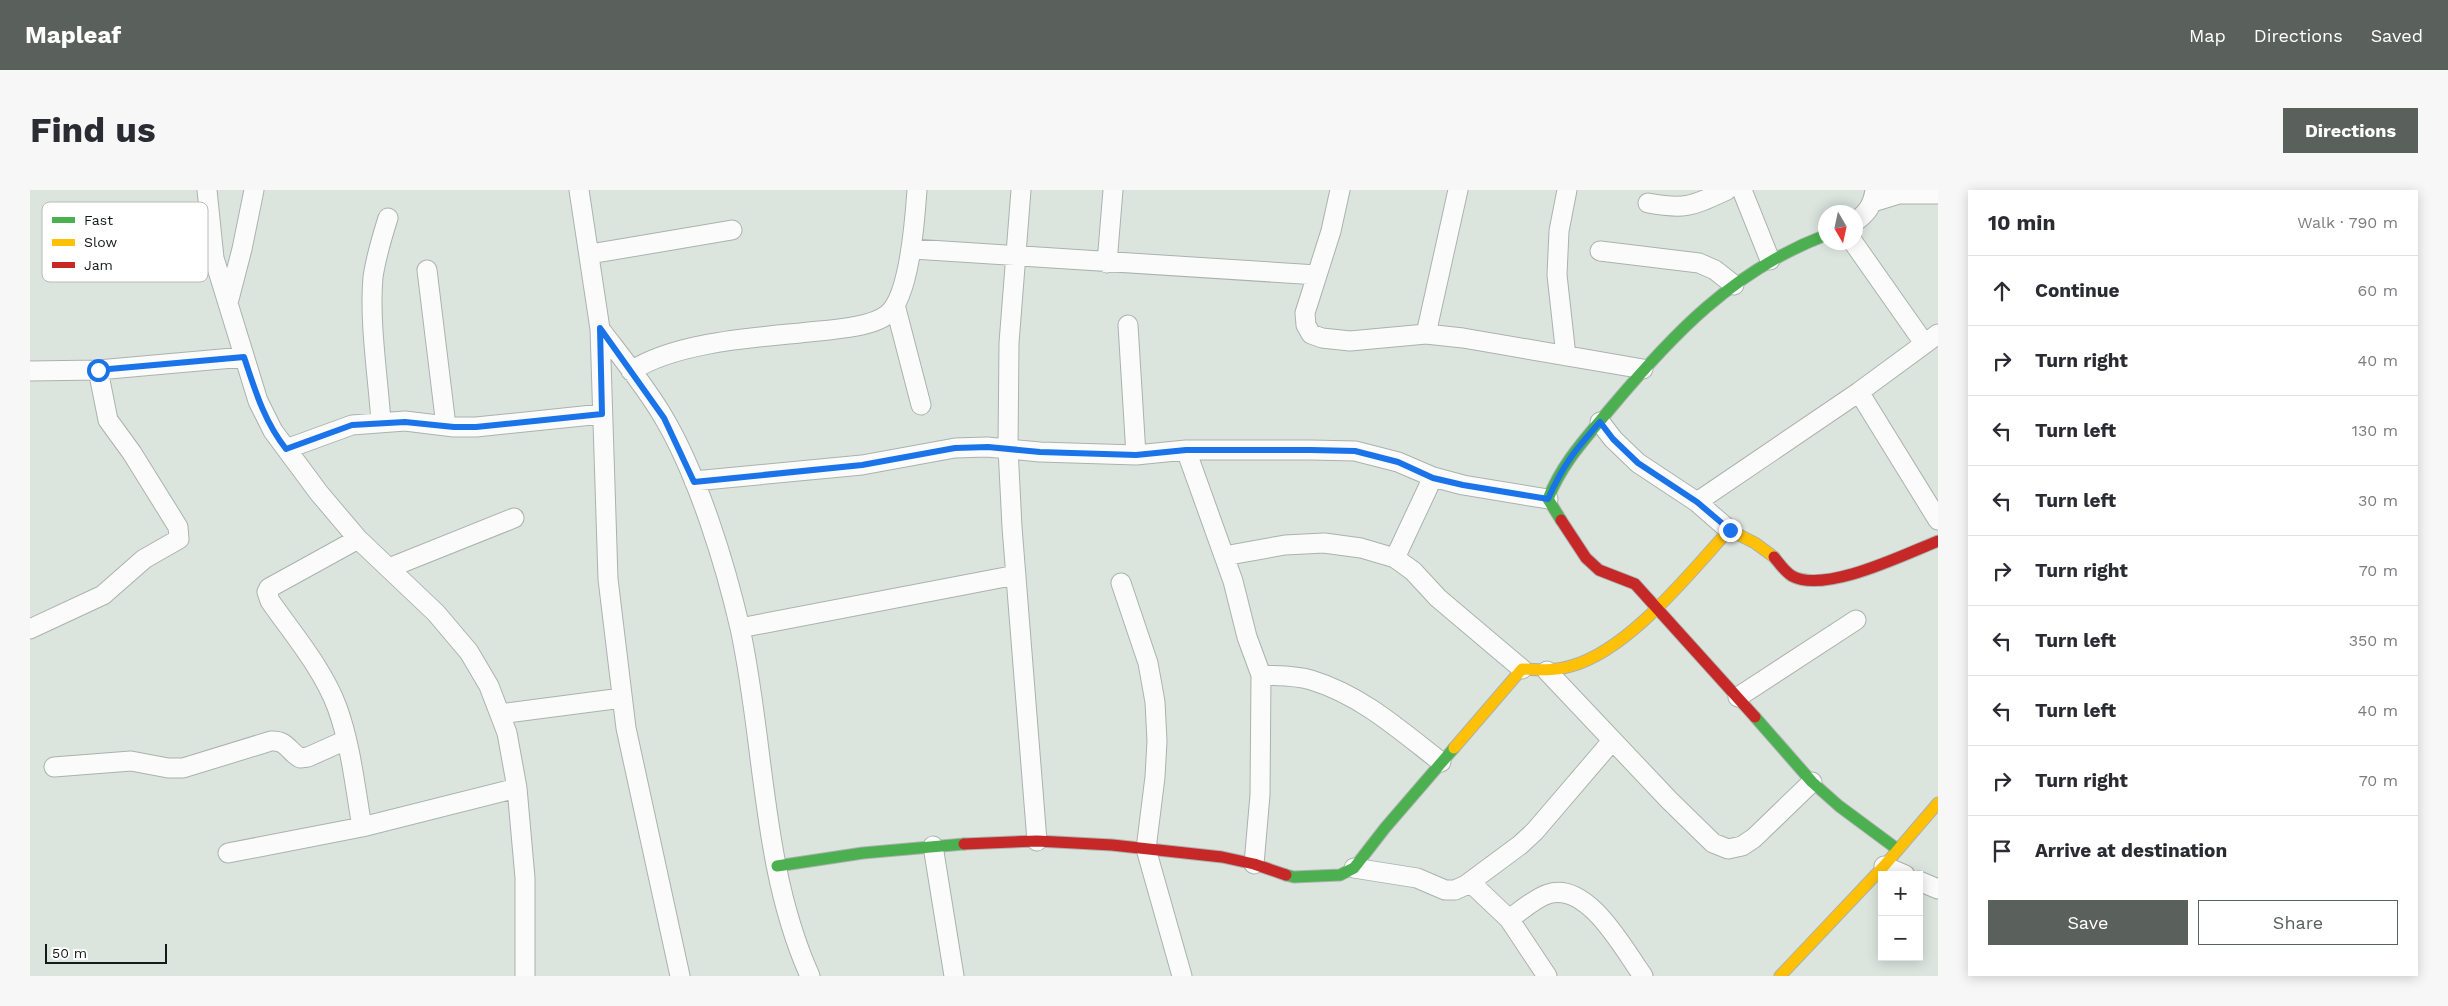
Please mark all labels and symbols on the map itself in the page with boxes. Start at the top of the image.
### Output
legend [42,202,208,282]
north arrow [1818,205,1863,250]
text: Fast [84,212,113,228]
text: Slow [84,234,117,250]
text: Jam [84,257,113,273]
route start [87,359,110,382]
route end [1719,519,1742,542]
scale bar [45,941,168,964]

